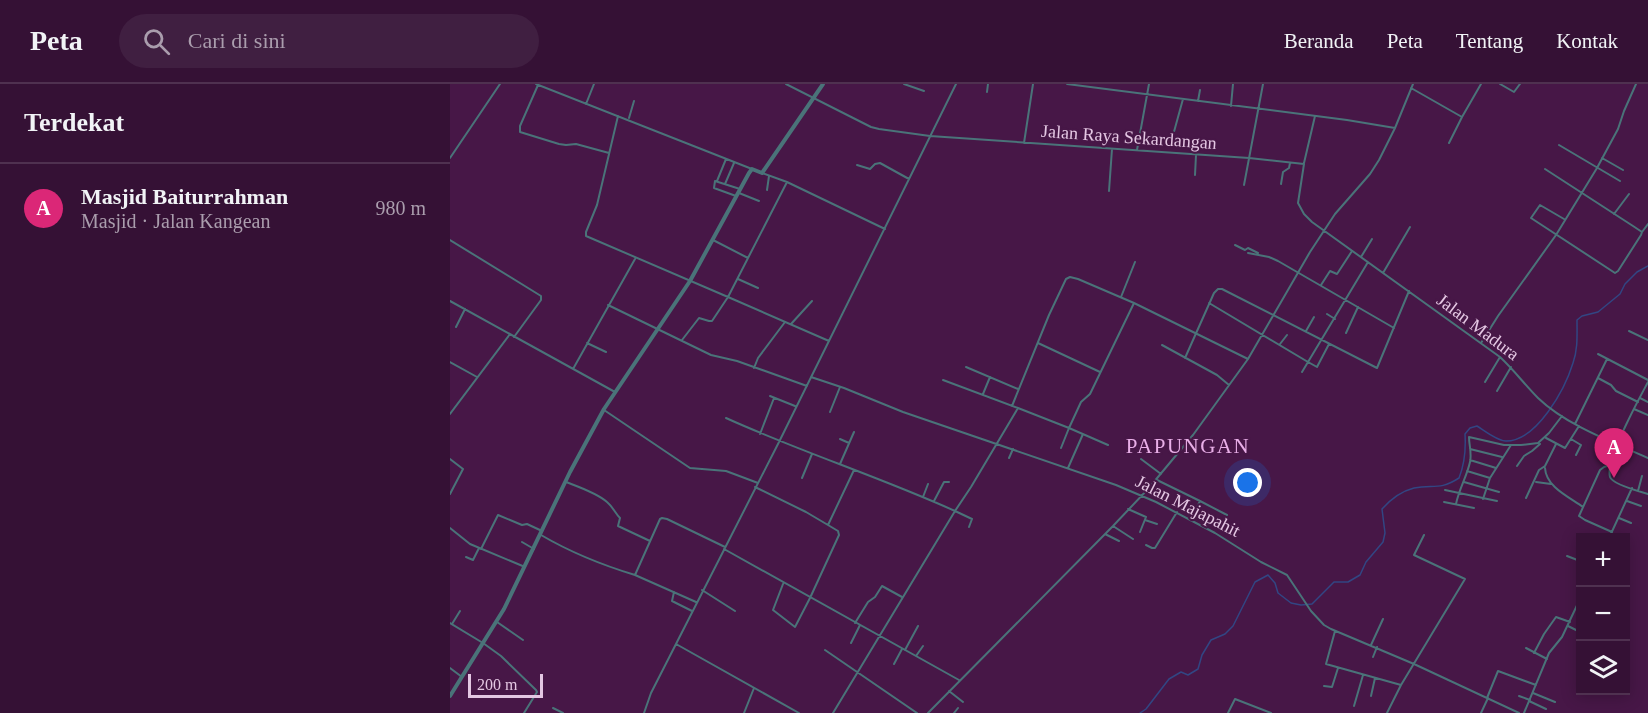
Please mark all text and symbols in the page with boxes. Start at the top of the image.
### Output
search box [119,14,539,68]
text: Peta [30,25,83,56]
icon: search [140,25,173,58]
text: Cari di sini [188,28,286,53]
text: Beranda [1284,29,1354,53]
text: Peta [1387,29,1423,53]
text: Tentang [1456,29,1523,53]
text: Kontak [1556,29,1618,53]
text: Terdekat [24,108,124,137]
street label: Jalan Raya Sekardangan [1041,121,1217,153]
text: Masjid Baiturrahman [81,184,288,209]
text: A [36,197,51,219]
text: 980 m [375,197,426,219]
text: Masjid · Jalan Kangean [81,210,270,232]
street label: Jalan Madura [1433,290,1523,364]
pin: A [1594,428,1634,478]
district label: PAPUNGAN [1126,434,1250,458]
your location [1233,468,1262,497]
street label: Jalan Majapahit [1132,471,1244,541]
map controls [1576,533,1630,695]
button: + [1576,533,1630,587]
button: − [1576,587,1630,641]
button: layers [1576,641,1630,695]
scale bar [468,671,543,698]
text: 200 m [477,676,517,693]

